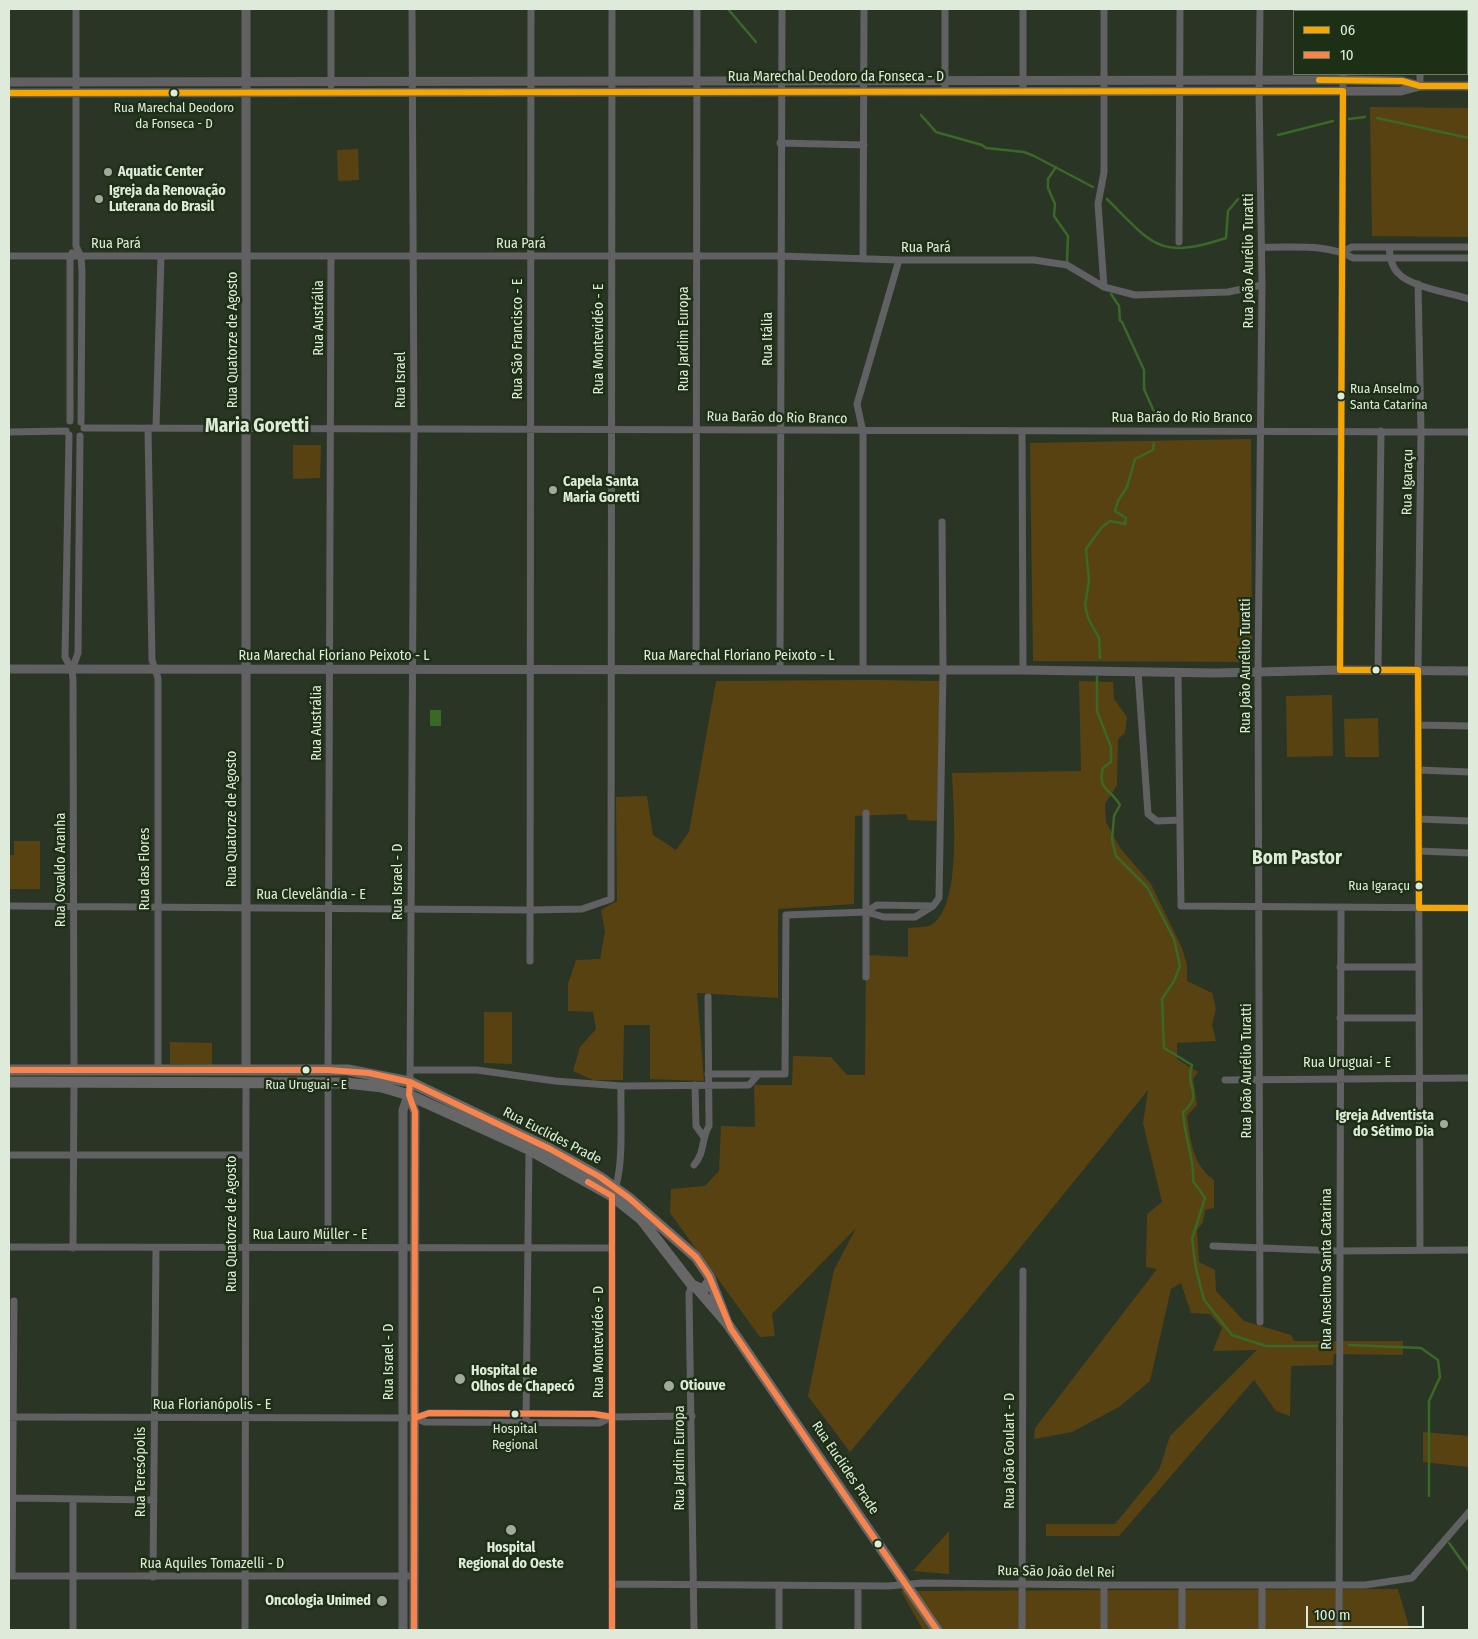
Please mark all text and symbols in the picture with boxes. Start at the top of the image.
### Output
legend [1293,10,1468,75]
text: 06 [1340,21,1355,39]
text: 10 [1340,46,1354,64]
street label: Rua Marechal Deodoro da Fonseca - D [728,69,944,85]
marker: Rua Marechal Deodoro da Fonseca - D [169,88,179,98]
place label: Rua Marechal Deodoro da Fonseca - D [114,100,234,131]
place label: Aquatic Center [118,164,203,180]
marker: Aquatic Center [102,166,114,178]
place label: Igreja da Renovação Luterana do Brasil [109,183,226,216]
marker: Igreja da Renovação Luterana do Brasil [93,193,105,205]
street label: Rua João Aurélio Turatti [1241,194,1257,328]
street label: Rua Pará [91,236,141,252]
street label: Rua Pará [496,236,546,252]
street label: Rua Pará [901,240,951,256]
street label: Rua Quatorze de Agosto [225,272,241,408]
street label: Rua São Francisco - E [510,279,526,399]
street label: Rua Austrália [311,280,327,356]
street label: Rua Montevidéo - E [591,284,607,394]
street label: Rua Jardim Europa [676,286,692,392]
street label: Rua Itália [760,312,776,366]
street label: Rua Israel [393,352,409,408]
place label: Rua Anselmo Santa Catarina [1350,381,1428,412]
marker: Rua Anselmo Santa Catarina [1336,391,1346,401]
street label: Rua Barão do Rio Branco [706,408,848,428]
street label: Rua Barão do Rio Branco [1112,410,1252,426]
district label: Maria Goretti [205,416,309,438]
street label: Rua Igaraçu [1399,449,1417,515]
place label: Capela Santa Maria Goretti [563,474,640,507]
marker: Capela Santa Maria Goretti [547,484,559,496]
street label: Rua João Aurélio Turatti [1238,599,1254,733]
street label: Rua Marechal Floriano Peixoto - L [238,648,430,664]
street label: Rua Marechal Floriano Peixoto - L [643,648,835,664]
unlabelled marker [1371,665,1381,675]
street label: Rua Austrália [309,685,325,761]
street label: Rua Quatorze de Agosto [224,751,240,887]
street label: Rua Osvaldo Aranha [53,813,69,927]
street label: Rua das Flores [137,827,153,911]
street label: Rua Israel - D [390,844,406,920]
district label: Bom Pastor [1252,848,1342,870]
place label: Rua Igaraçu [1348,878,1410,894]
marker: Rua Igaraçu [1414,881,1424,891]
street label: Rua Clevelândia - E [256,887,366,903]
street label: Rua João Aurélio Turatti [1239,1004,1255,1138]
street label: Rua Uruguai - E [1303,1055,1391,1071]
marker: Rua Uruguai - E [301,1065,311,1075]
place label: Rua Uruguai - E [265,1077,347,1093]
street label: Rua Euclides Prade [500,1104,604,1168]
place label: Igreja Adventista do Sétimo Dia [1335,1108,1434,1140]
marker: Igreja Adventista do Sétimo Dia [1438,1118,1450,1130]
street label: Rua Quatorze de Agosto [224,1156,240,1292]
street label: Rua Anselmo Santa Catarina [1319,1188,1335,1350]
street label: Rua Lauro Müller - E [252,1227,368,1243]
street label: Rua Montevidéo - D [591,1286,607,1398]
street label: Rua Israel - D [381,1324,397,1400]
place label: Hospital de Olhos de Chapecó [471,1363,575,1395]
marker: Hospital de Olhos de Chapecó [453,1372,467,1386]
place label: Otiouve [680,1378,726,1394]
marker: Otiouve [662,1379,676,1393]
street label: Rua João Goulart - D [1002,1393,1018,1509]
street label: Rua Florianópolis - E [153,1397,271,1413]
street label: Rua Jardim Europa [672,1405,688,1511]
marker: Hospital Regional [510,1409,520,1419]
street label: Rua Euclides Prade [808,1418,882,1518]
place label: Hospital Regional [492,1421,538,1452]
street label: Rua Teresópolis [133,1427,149,1517]
marker: Hospital Regional do Oeste [504,1523,518,1537]
unlabelled marker [873,1539,883,1549]
place label: Hospital Regional do Oeste [458,1540,564,1572]
street label: Rua Aquiles Tomazelli - D [140,1556,284,1572]
street label: Rua São João del Rei [997,1563,1115,1581]
place label: Oncologia Unimed [265,1593,371,1609]
marker: Oncologia Unimed [375,1594,389,1608]
scale bar [1308,1596,1426,1628]
text: 100 m [1314,1606,1351,1624]

